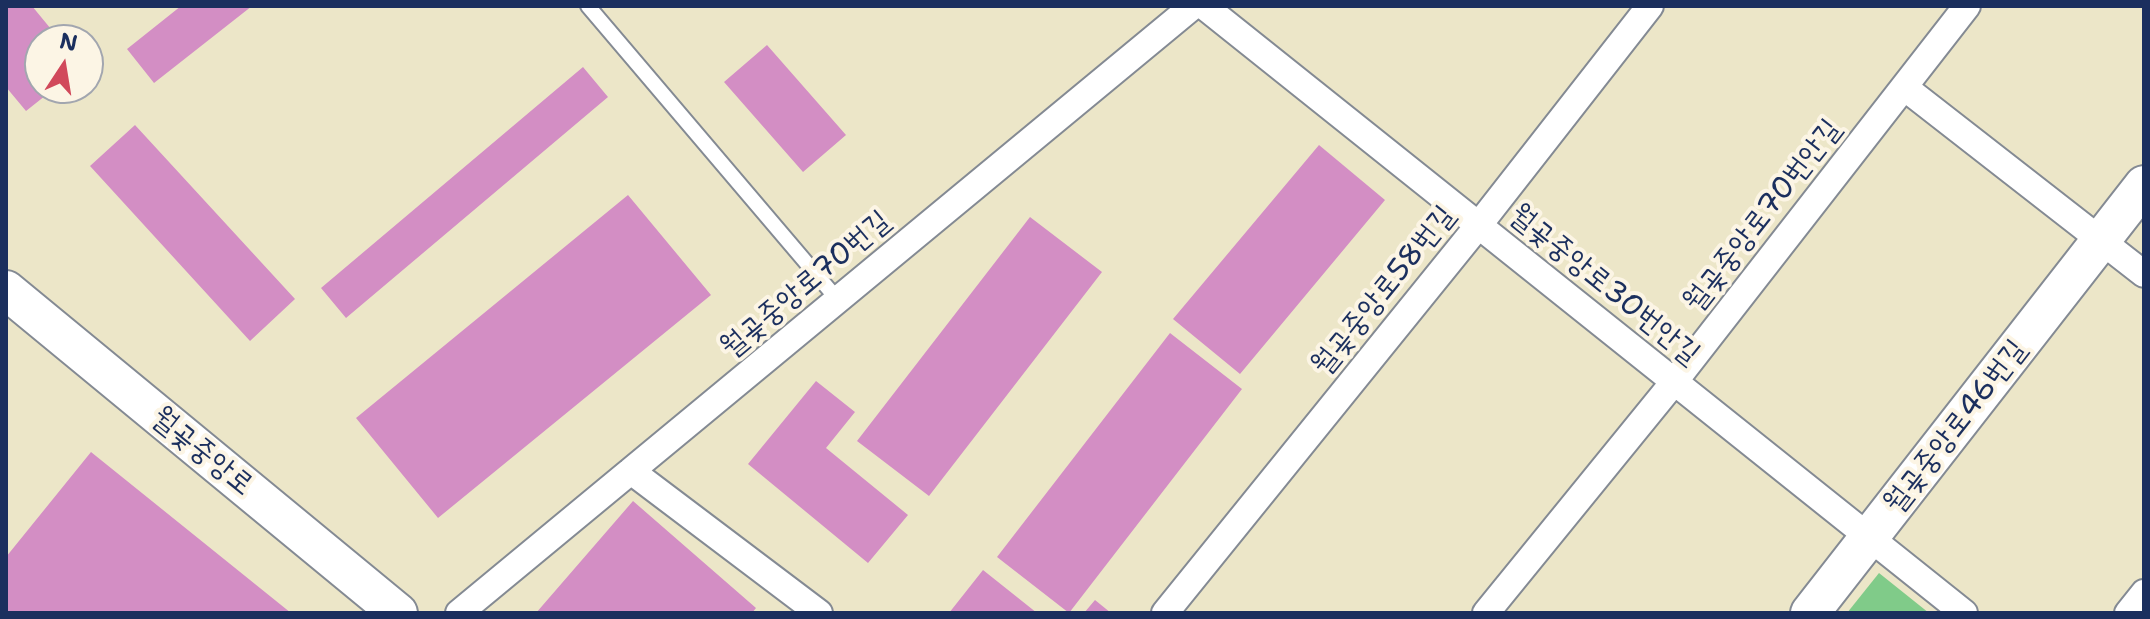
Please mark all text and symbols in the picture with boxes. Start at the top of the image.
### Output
north arrow [24,24,104,104]
text: N [57,26,80,58]
street label: 월곶중앙로70번안길 [1677,113,1849,319]
street label: 월곶중앙로30번안길 [1502,197,1706,373]
street label: 월곶중앙로58번길 [1305,199,1463,383]
street label: 월곶중앙로70번길 [714,204,898,366]
street label: 월곶중앙로46번길 [1877,333,2035,521]
street label: 월곶중앙로 [144,400,260,504]

